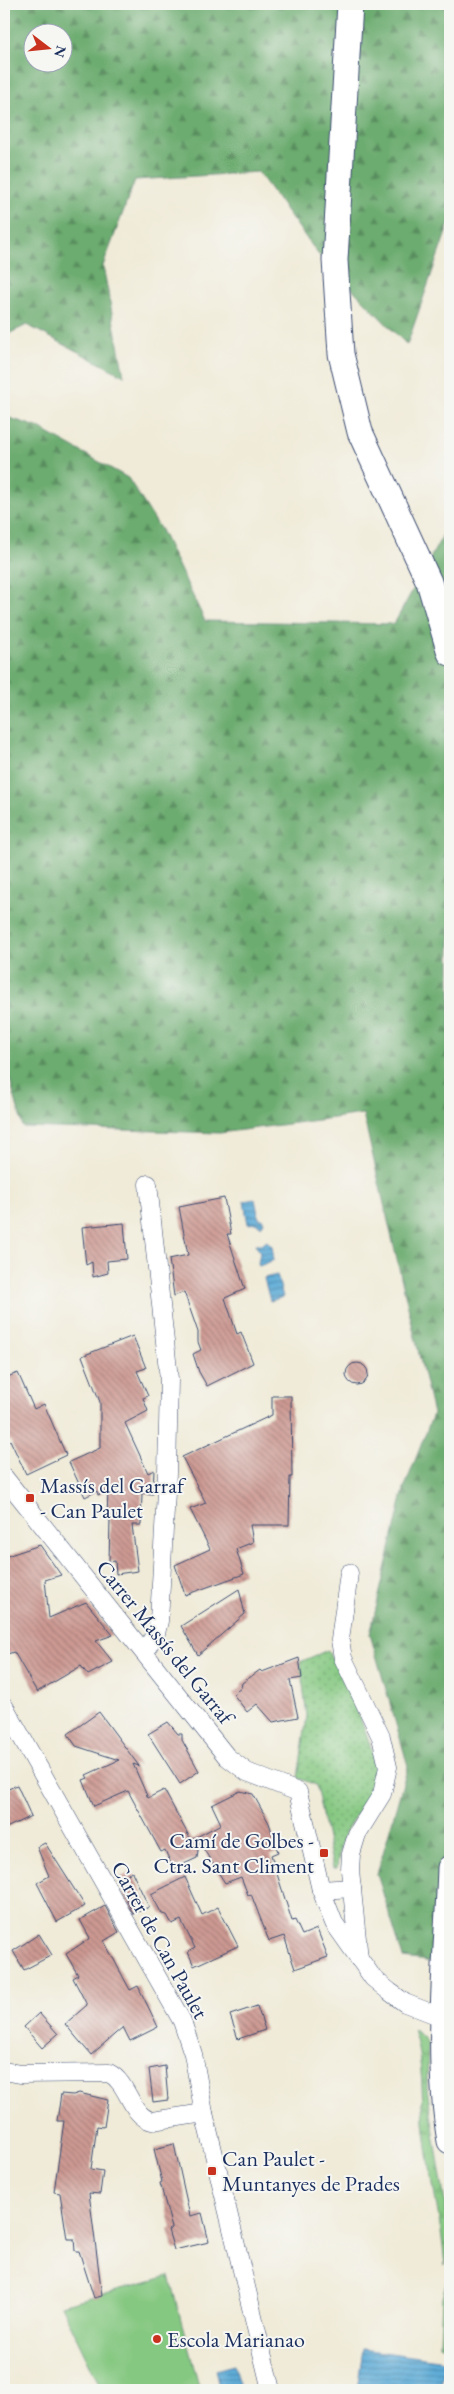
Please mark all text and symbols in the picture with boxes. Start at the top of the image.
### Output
north arrow [22,22,72,72]
text: N [50,44,71,60]
place label: Massís del Garraf - Can Paulet [40,1471,187,1525]
marker: Massís del Garraf - Can Paulet [24,1492,36,1504]
street label: Carrer Massís del Garraf [90,1554,242,1732]
place label: Camí de Golbes - Ctra. Sant Climent [153,1826,314,1880]
marker: Camí de Golbes - Ctra. Sant Climent [318,1847,330,1859]
street label: Carrer de Can Paulet [105,1856,215,2024]
place label: Can Paulet - Muntanyes de Prades [222,2144,400,2198]
marker: Can Paulet - Muntanyes de Prades [206,2165,218,2177]
place label: Escola Marianao [167,2325,305,2354]
marker: Escola Marianao [151,2333,163,2345]

